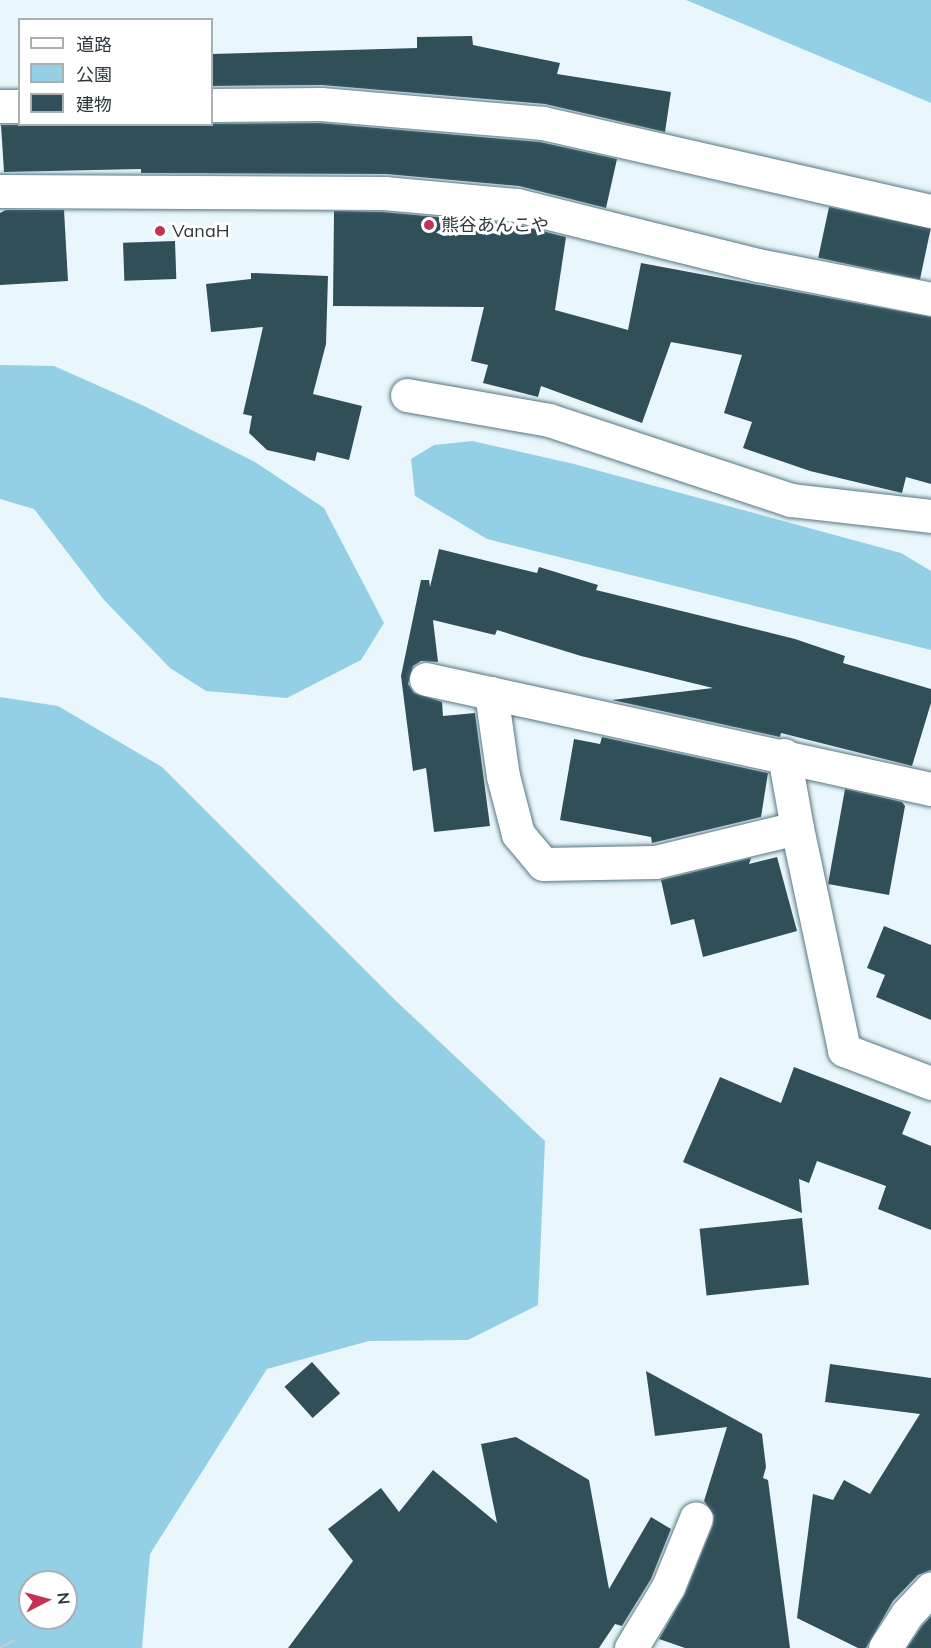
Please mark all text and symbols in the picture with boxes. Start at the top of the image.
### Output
legend [18,18,213,126]
text: 道路 [76,33,112,56]
text: 公園 [76,63,112,86]
text: 建物 [76,93,112,116]
place label: 熊谷あんこや [441,214,549,236]
marker: 熊谷あんこや [422,218,436,232]
place label: VanaH [172,220,229,242]
marker: VanaH [153,224,167,238]
north arrow [18,1570,78,1630]
text: N [53,1591,74,1605]

